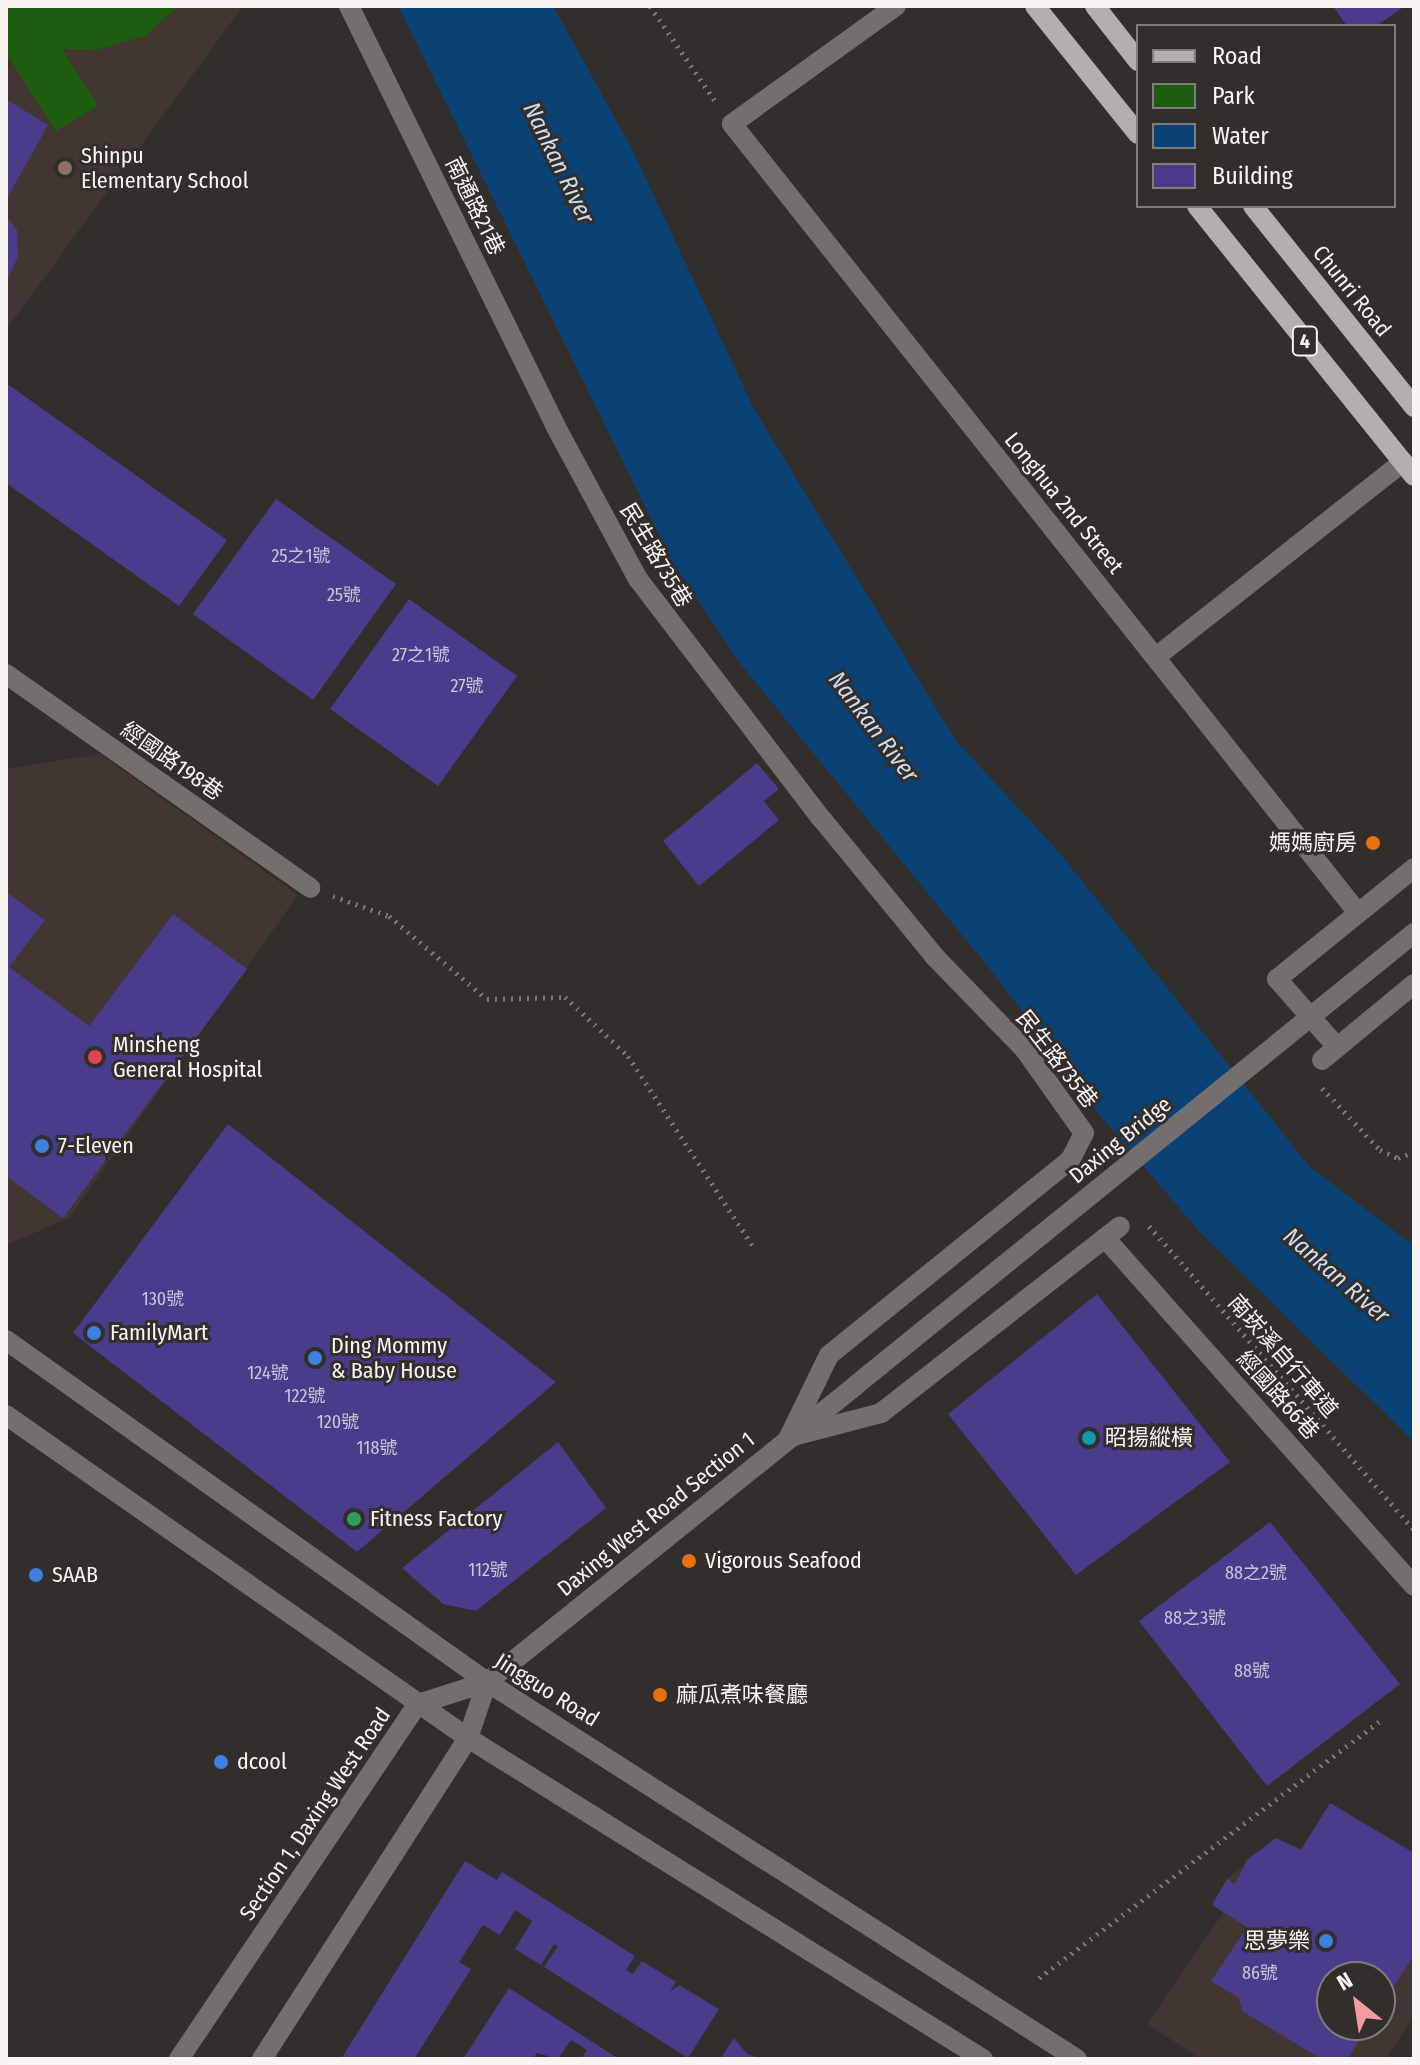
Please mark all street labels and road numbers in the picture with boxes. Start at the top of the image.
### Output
street label: 南通路21巷 [440,153,510,259]
street label: Chunri Road [1307,240,1397,342]
road number: 4 [1291,325,1319,357]
street label: Longhua 2nd Street [999,427,1129,579]
street label: 民生路735巷 [615,498,697,612]
street label: 經國路198巷 [116,716,228,806]
street label: 民生路735巷 [1011,1005,1103,1113]
street label: Daxing Bridge [1064,1091,1176,1189]
street label: 南崁溪自行車道 [1223,1289,1343,1423]
street label: 經國路66巷 [1231,1345,1325,1445]
street label: Daxing West Road Section 1 [552,1426,760,1602]
street label: Jingguo Road [490,1648,604,1732]
street label: Section 1, Daxing West Road [234,1703,396,1925]

